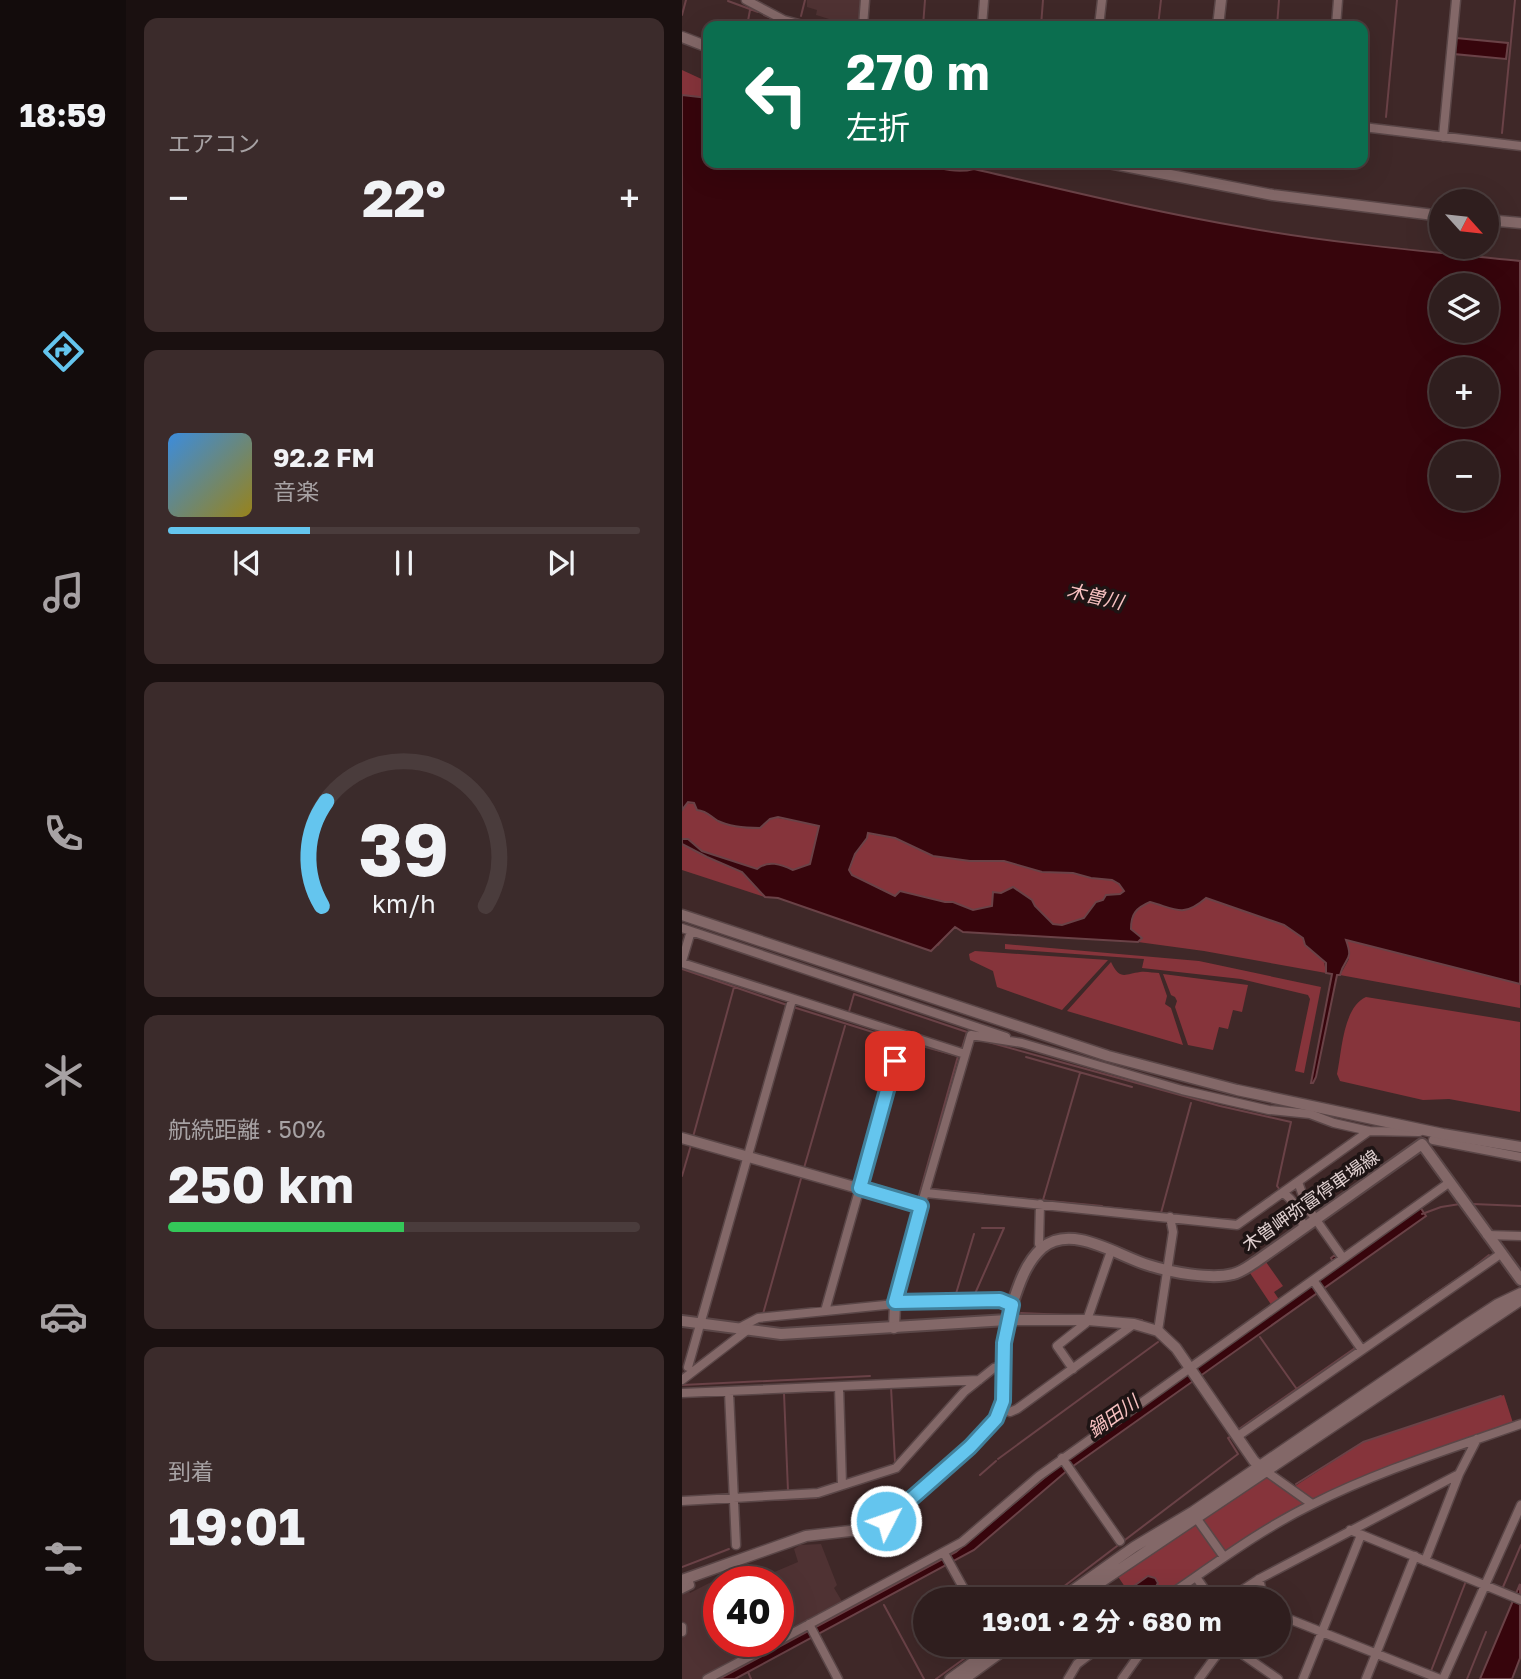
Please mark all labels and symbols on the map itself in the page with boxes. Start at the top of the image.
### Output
north arrow [1429,189,1499,259]
water label: 木曽川 [1065,578,1127,614]
pin [865,1031,925,1091]
street label: 木曽岬弥富停車場線 [1238,1145,1383,1256]
water label: 鍋田川 [1083,1389,1144,1441]
position arrow [849,1484,923,1558]
speed limit sign: 40 [703,1566,794,1657]

